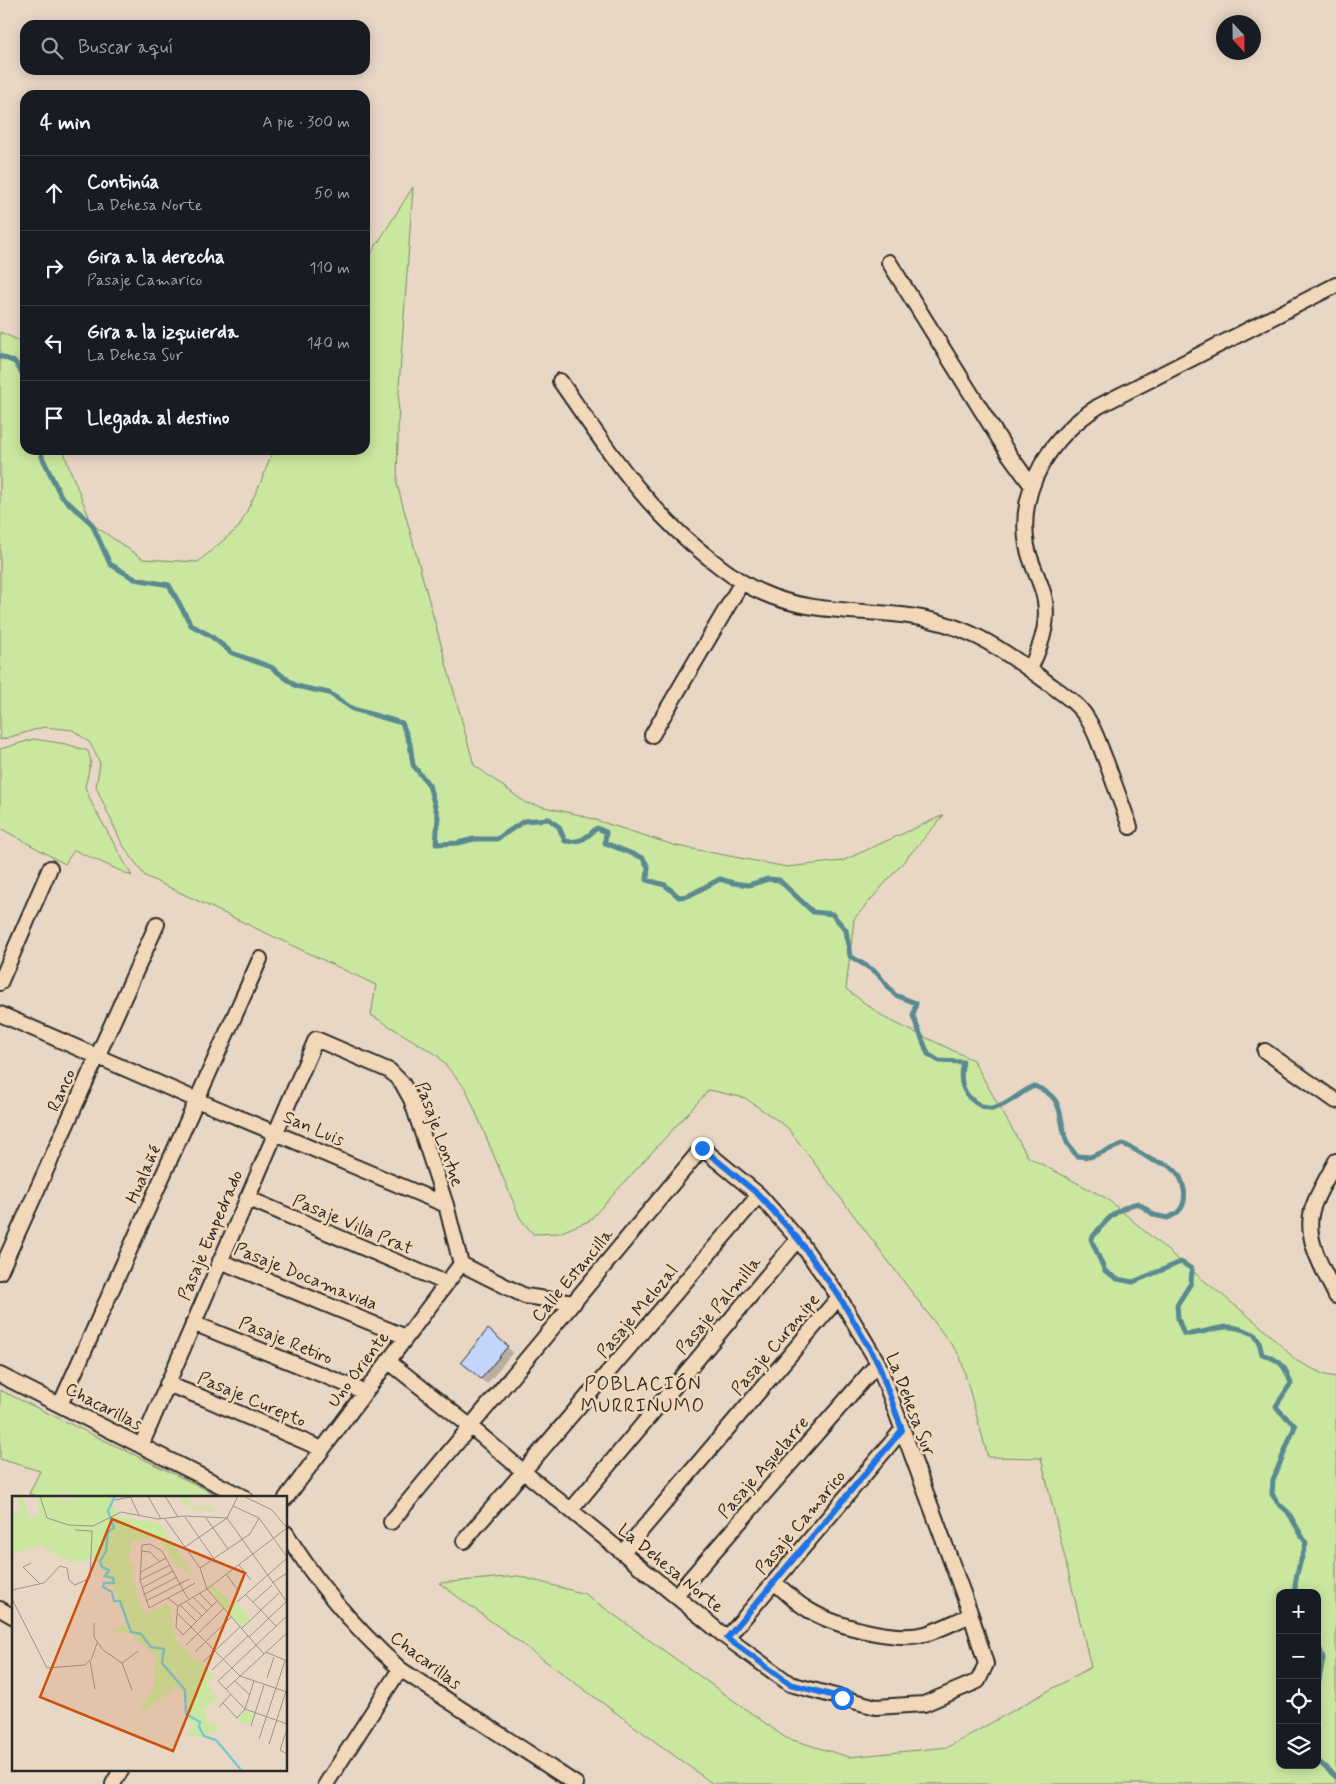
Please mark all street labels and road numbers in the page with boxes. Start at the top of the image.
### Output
street label: Ranco [42,1065,82,1116]
street label: Pasaje Lontue [409,1079,469,1190]
street label: San Luis [280,1105,348,1152]
street label: Hualañé [120,1142,167,1207]
street label: Pasaje Empedrado [173,1167,249,1304]
street label: Pasaje Villa Prat [289,1189,416,1261]
street label: Calle Estancilla [526,1223,619,1328]
street label: Pasaje Docamavida [230,1237,381,1317]
street label: Pasaje Palmilla [670,1251,767,1360]
street label: Pasaje Melozal [591,1260,684,1364]
street label: Pasaje Curanipe [726,1289,826,1401]
street label: Pasaje Retiro [235,1311,336,1371]
street label: Uno Oriente [322,1327,395,1413]
street label: La Dehesa Sur [880,1350,941,1460]
street label: Pasaje Curepto [194,1366,309,1434]
street label: Chacarillas [61,1377,146,1437]
street label: Pasaje Aquelarre [713,1411,815,1524]
street label: Pasaje Camarico [750,1465,852,1580]
street label: La Dehesa Norte [612,1519,728,1619]
street label: Chacarillas [385,1626,466,1696]

